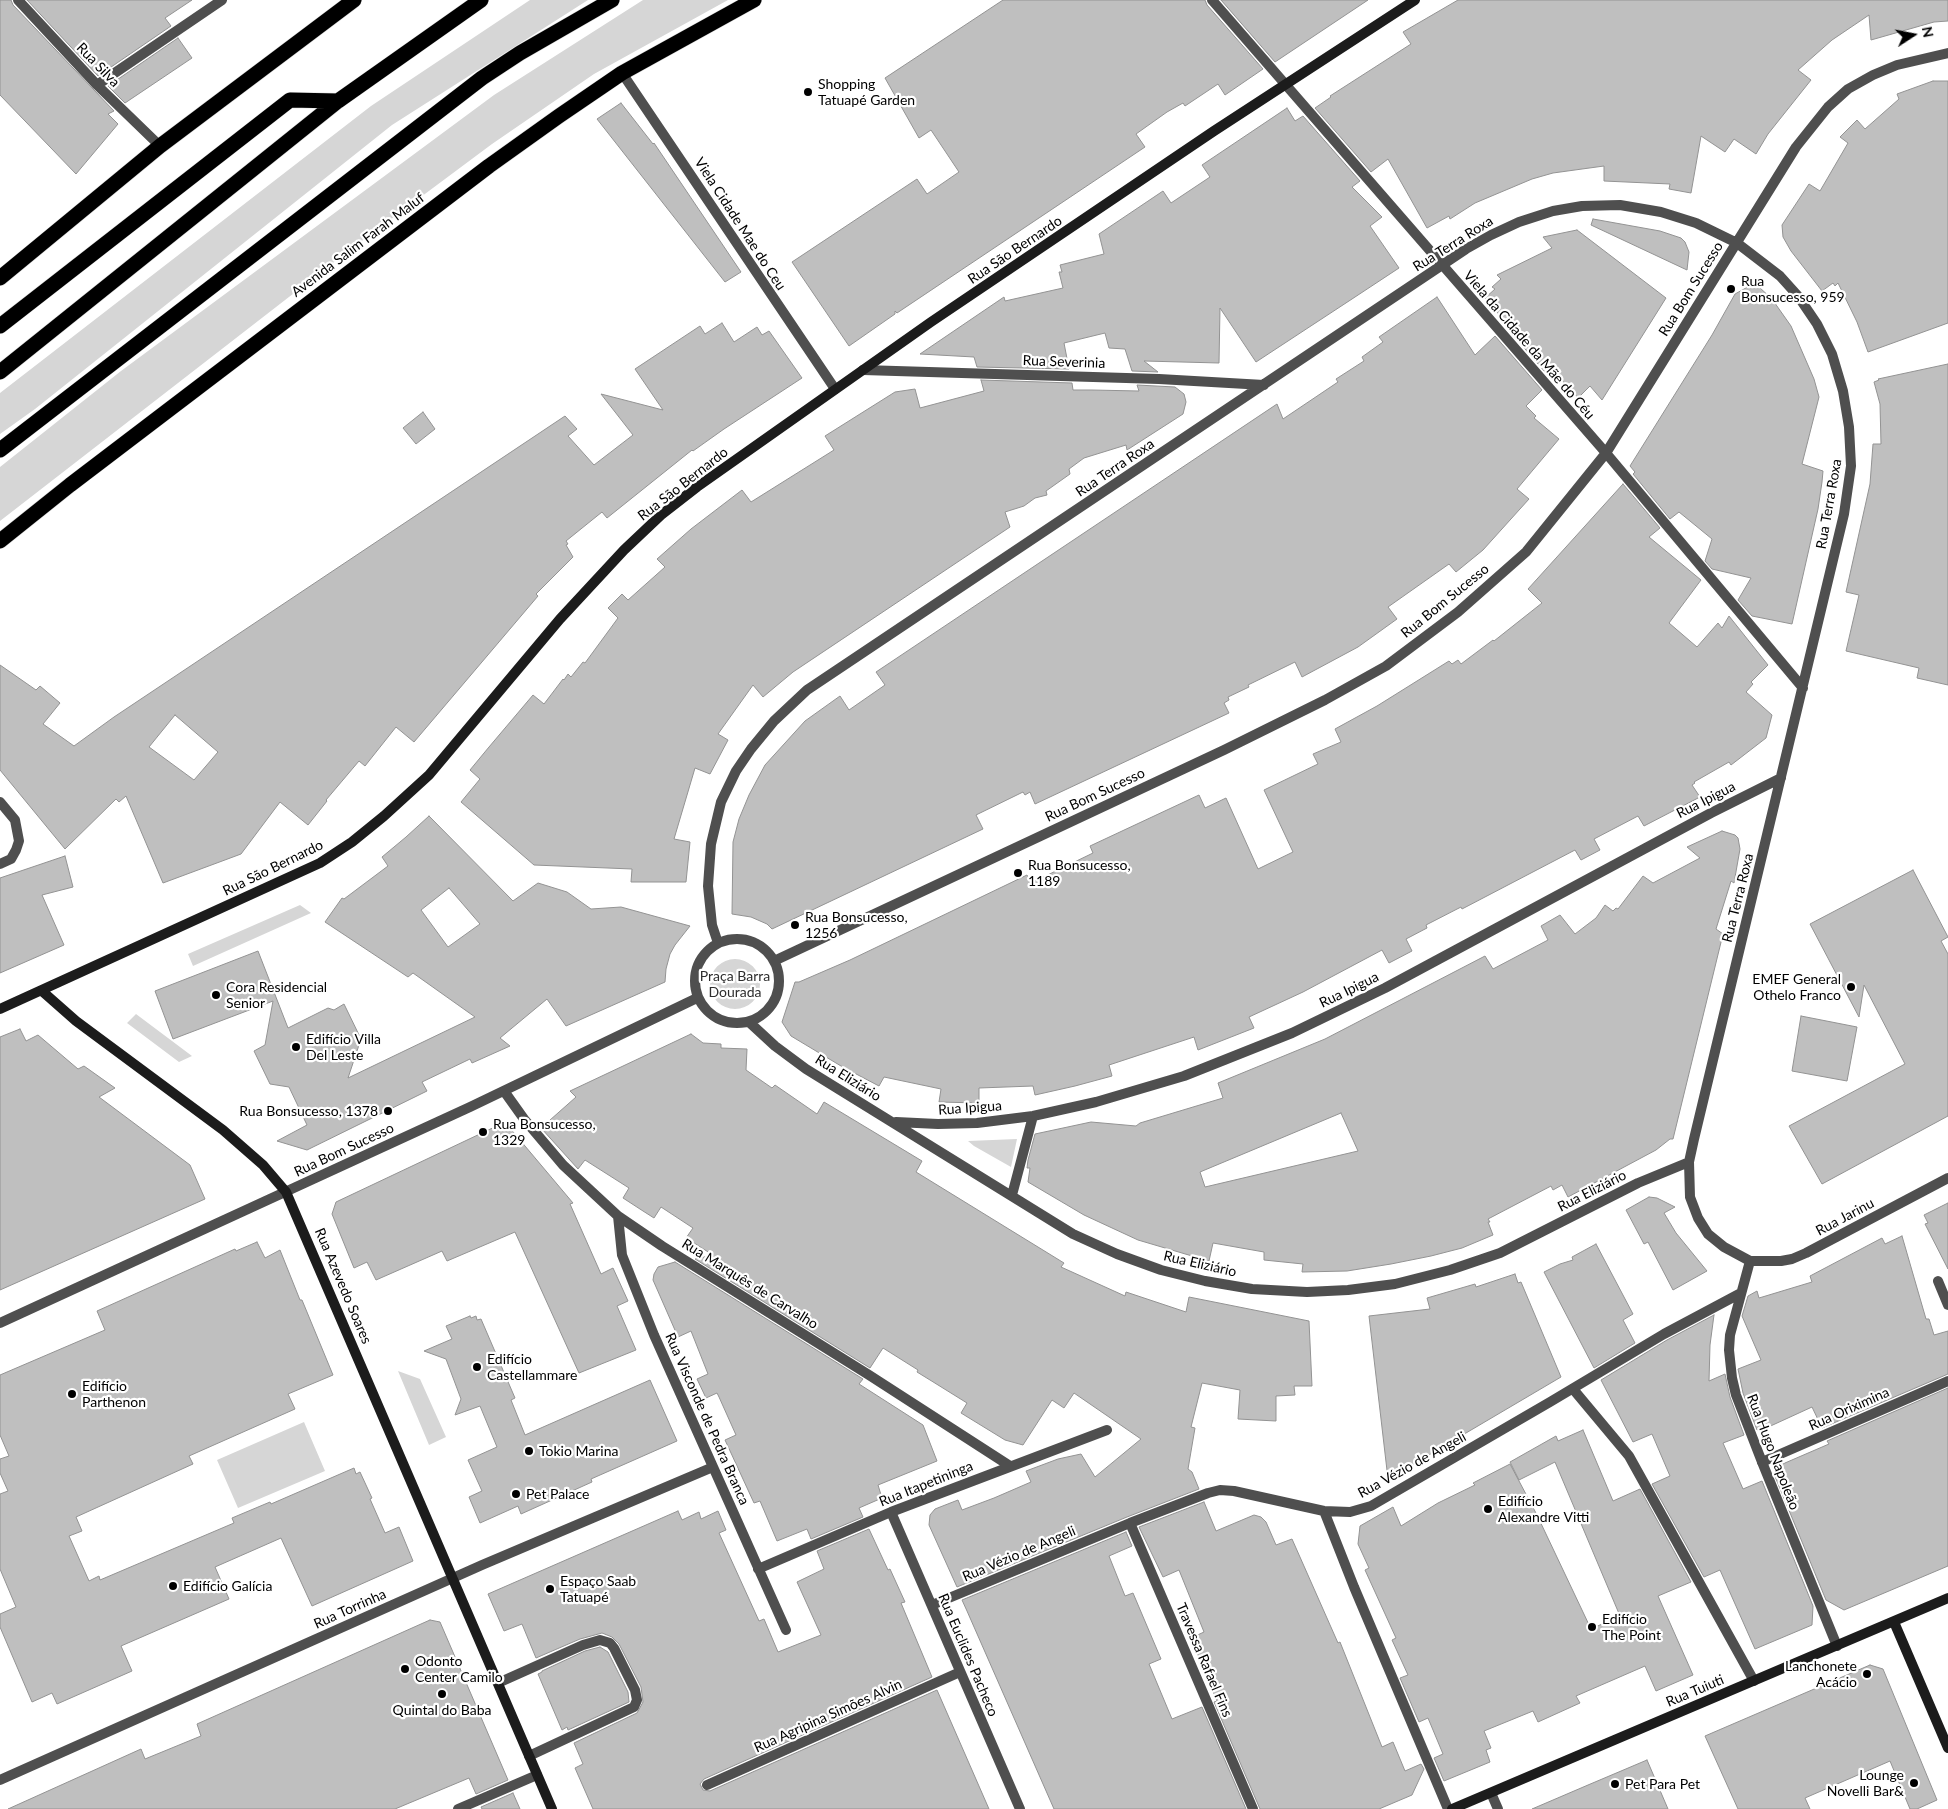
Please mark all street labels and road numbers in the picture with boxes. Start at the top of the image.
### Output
street label: Rua Silva [73,39,123,91]
street label: Viela Cidade Mae do Ceu [691,154,789,294]
street label: Avenida Salim Farah Maluf [288,190,428,300]
street label: Rua São Bernardo [965,212,1065,288]
street label: Rua Terra Roxa [1410,213,1496,275]
street label: Rua Bom Sucesso [1655,239,1727,339]
street label: Viela da Cidade da Mãe do Céu [1460,267,1598,423]
street label: Rua Severinia [1022,352,1106,372]
street label: Rua Terra Roxa [1072,436,1158,500]
street label: Rua São Bernardo [635,444,731,524]
street label: Rua Terra Roxa [1813,458,1845,550]
street label: Rua Bom Sucesso [1398,560,1492,642]
street label: Rua Bom Sucesso [1042,765,1148,825]
street label: Rua Ipigua [1674,778,1738,822]
street label: Rua São Bernardo [220,836,326,900]
street label: Rua Terra Roxa [1719,852,1757,944]
street label: Rua Ipigua [1317,968,1381,1012]
street label: Rua Eliziário [812,1051,884,1105]
street label: Rua Ipigua [938,1097,1002,1119]
street label: Rua Bom Sucesso [291,1120,397,1180]
street label: Rua Eliziário [1555,1167,1629,1215]
street label: Rua Jarinu [1813,1195,1877,1239]
street label: Rua Azevedo Soares [311,1226,375,1346]
street label: Rua Marquês de Carvalho [679,1235,821,1333]
street label: Rua Eliziário [1162,1247,1238,1281]
street label: Rua Visconde de Pedra Branca [661,1330,753,1508]
street label: Rua Oriximina [1806,1384,1892,1434]
street label: Rua Hugo Napoleão [1743,1392,1803,1512]
street label: Rua Vézio de Angeli [1355,1428,1469,1502]
street label: Rua Itapetininga [877,1458,975,1510]
street label: Rua Vézio de Angeli [960,1523,1078,1585]
street label: Rua Torrinha [311,1586,389,1632]
street label: Rua Euclides Pacheco [934,1591,1002,1719]
street label: Travessa Rafael Fins [1172,1600,1236,1720]
street label: Rua Tuiuti [1664,1671,1726,1711]
street label: Rua Agripina Simões Alvin [751,1676,905,1756]

